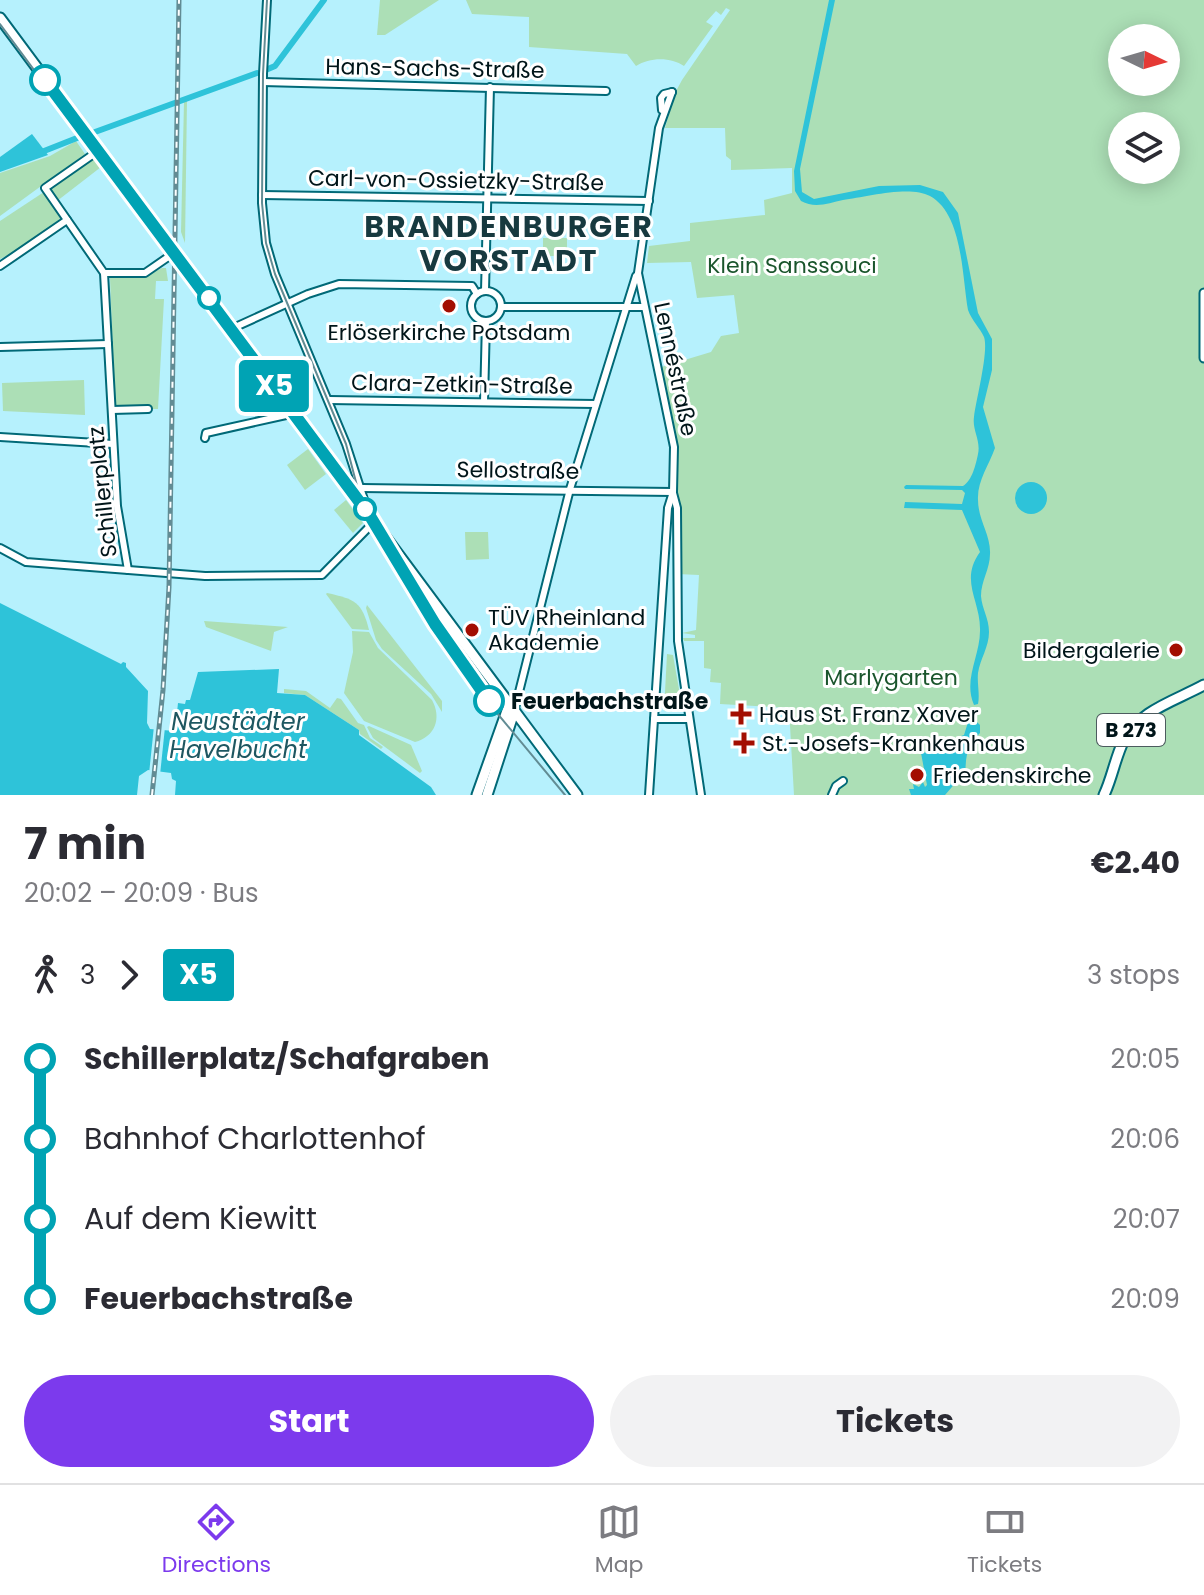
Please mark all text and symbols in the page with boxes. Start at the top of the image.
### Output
north arrow [1108,24,1180,96]
map controls [1108,24,1180,184]
street label: Hans-Sachs-Straße [325,51,545,86]
unlabelled marker [30,65,60,95]
button: layers [1108,112,1180,184]
street label: Carl-von-Ossietzky-Straße [308,162,604,199]
district label: BRANDENBURGER VORSTADT [364,205,654,282]
park label: Klein Sanssouci [707,250,877,281]
unlabelled marker [198,287,220,309]
marker: Erlöserkirche Potsdam [440,297,458,315]
street label: Lennéstraße [646,299,705,439]
place label: Erlöserkirche Potsdam [328,317,570,348]
line badge: X5 [238,360,310,412]
text: X5 [255,366,293,405]
street label: Clara-Zetkin-Straße [351,367,573,402]
street label: Schillerplatz [80,425,125,559]
street label: Sellostraße [456,454,580,487]
unlabelled marker [354,498,376,520]
place label: TÜV Rheinland Akademie [488,602,645,658]
marker: TÜV Rheinland Akademie [463,621,481,639]
place label: Bildergalerie [1023,635,1160,666]
marker: Bildergalerie [1167,641,1185,659]
park label: Marlygarten [824,662,958,693]
marker: Feuerbachstraße [474,686,504,716]
place label: Feuerbachstraße [511,686,708,717]
place label: Haus St. Franz Xaver [759,699,979,730]
marker: Haus St. Franz Xaver [730,703,752,725]
water label: Neustädter Havelbucht [169,705,308,766]
road number: B 273 [1097,714,1165,746]
place label: St.-Josefs-Krankenhaus [762,728,1025,759]
marker: St.-Josefs-Krankenhaus [733,732,755,754]
place label: Friedenskirche [933,760,1091,791]
marker: Friedenskirche [908,766,926,784]
text: 7 min [24,813,146,874]
text: €2.40 [1091,841,1180,884]
text: 20:02 – 20:09 · Bus [24,875,259,911]
icon: walk [24,953,68,997]
icon: forward [107,953,151,997]
text: X5 [179,955,218,994]
text: 3 [80,957,95,993]
text: 3 stops [1087,957,1180,993]
text: Schillerplatz/Schafgraben [84,1037,490,1080]
text: 20:05 [1111,1041,1180,1077]
text: Bahnhof Charlottenhof [84,1117,426,1160]
text: 20:06 [1110,1121,1180,1157]
text: Auf dem Kiewitt [84,1197,317,1240]
text: 20:07 [1113,1201,1180,1237]
text: Feuerbachstraße [84,1277,353,1320]
text: 20:09 [1110,1281,1180,1317]
button: Start [24,1375,594,1467]
button: Tickets [610,1375,1180,1467]
tab: Directions [162,1500,271,1581]
tab: Map [595,1500,643,1581]
tab: Tickets [967,1500,1042,1581]

